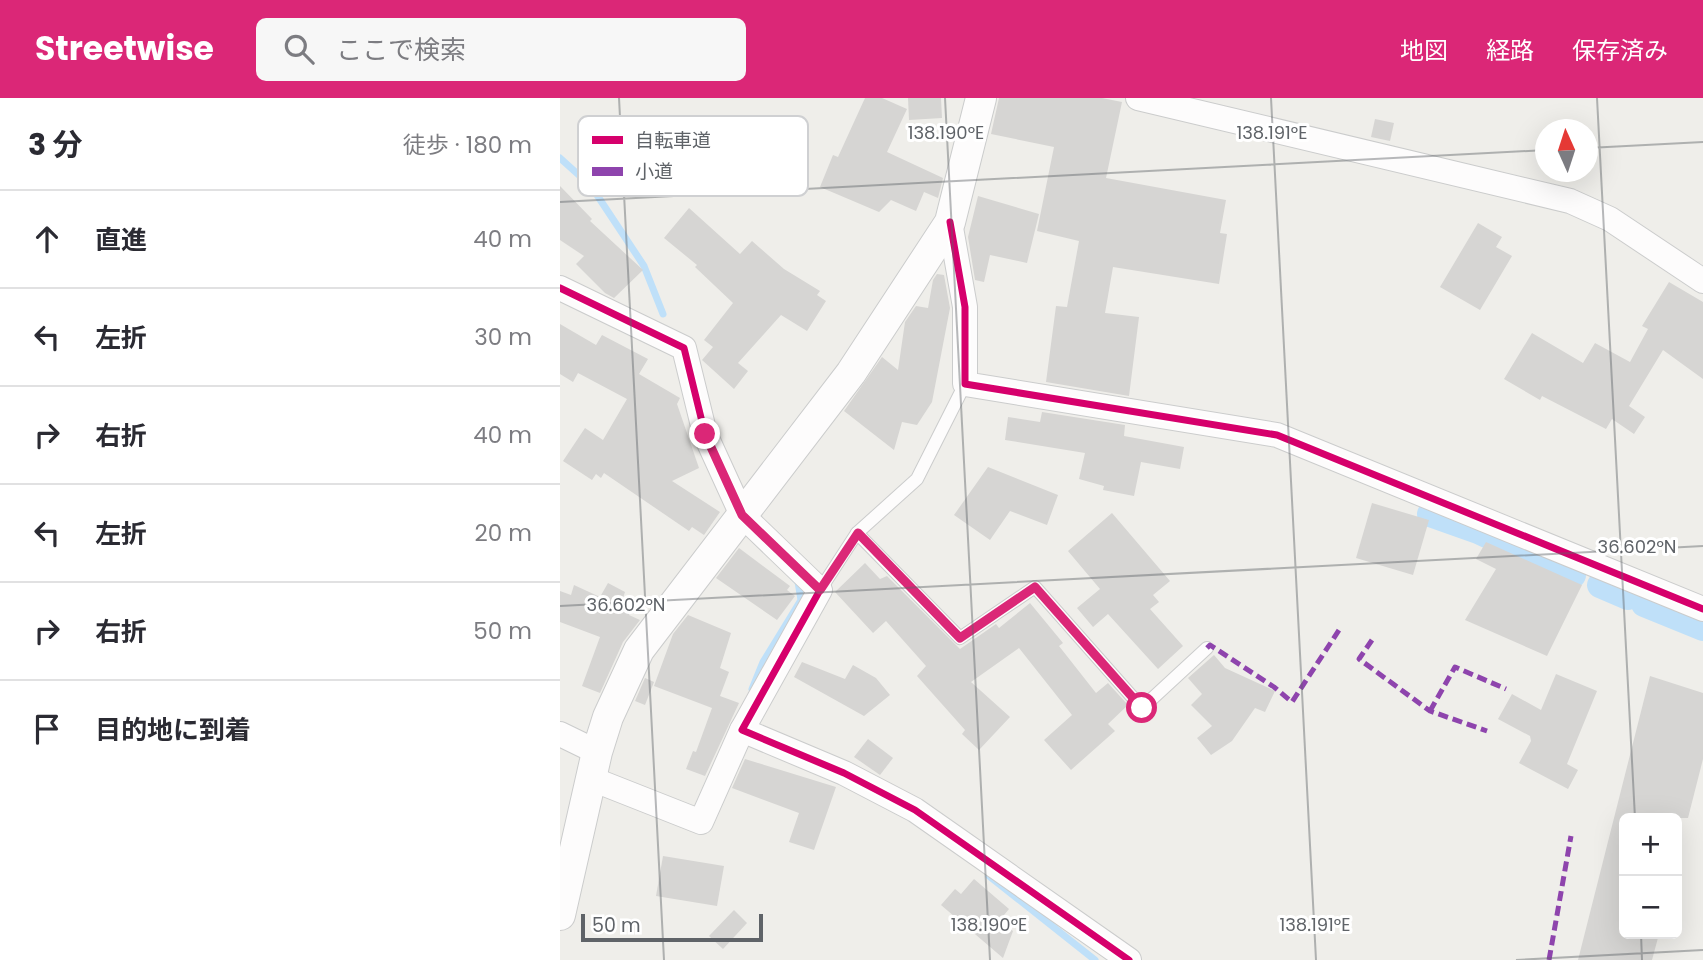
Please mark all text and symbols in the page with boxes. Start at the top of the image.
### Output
search box [256,18,746,81]
text: Streetwise [35,25,214,72]
icon: search [280,30,318,68]
text: ここで検索 [336,32,466,68]
text: 地図 [1400,34,1448,67]
text: 経路 [1486,34,1534,67]
text: 保存済み [1572,34,1668,67]
legend [578,116,808,196]
north arrow [1535,119,1598,182]
text: 138.190°E [908,120,984,145]
text: 138.191°E [1237,120,1307,145]
text: 3 分 [28,123,83,166]
text: 自転車道 [635,127,711,154]
text: 徒歩 · 180 m [403,129,532,161]
text: 小道 [635,158,673,185]
icon: ahead [28,220,66,258]
text: 直進 [95,222,147,258]
text: 40 m [473,223,532,255]
icon: left [28,318,66,356]
text: 左折 [95,320,147,356]
text: 30 m [474,321,532,353]
icon: right [28,416,66,454]
text: 右折 [95,418,147,454]
route end [689,418,720,449]
text: 40 m [473,419,532,451]
icon: left [28,514,66,552]
text: 左折 [95,516,147,552]
text: 20 m [474,517,532,549]
text: 36.602°N [1598,534,1676,559]
text: 36.602°N [587,592,665,617]
icon: right [28,612,66,650]
text: 右折 [95,614,147,650]
text: 50 m [473,615,532,647]
route start [1126,692,1157,723]
icon: arrive [28,710,66,748]
text: 目的地に到着 [95,712,251,748]
map controls [1619,813,1682,939]
button: + [1619,813,1682,876]
button: − [1619,876,1682,939]
scale bar [581,911,763,943]
text: 50 m [592,912,641,939]
text: 138.190°E [951,912,1027,937]
text: 138.191°E [1280,912,1350,937]

